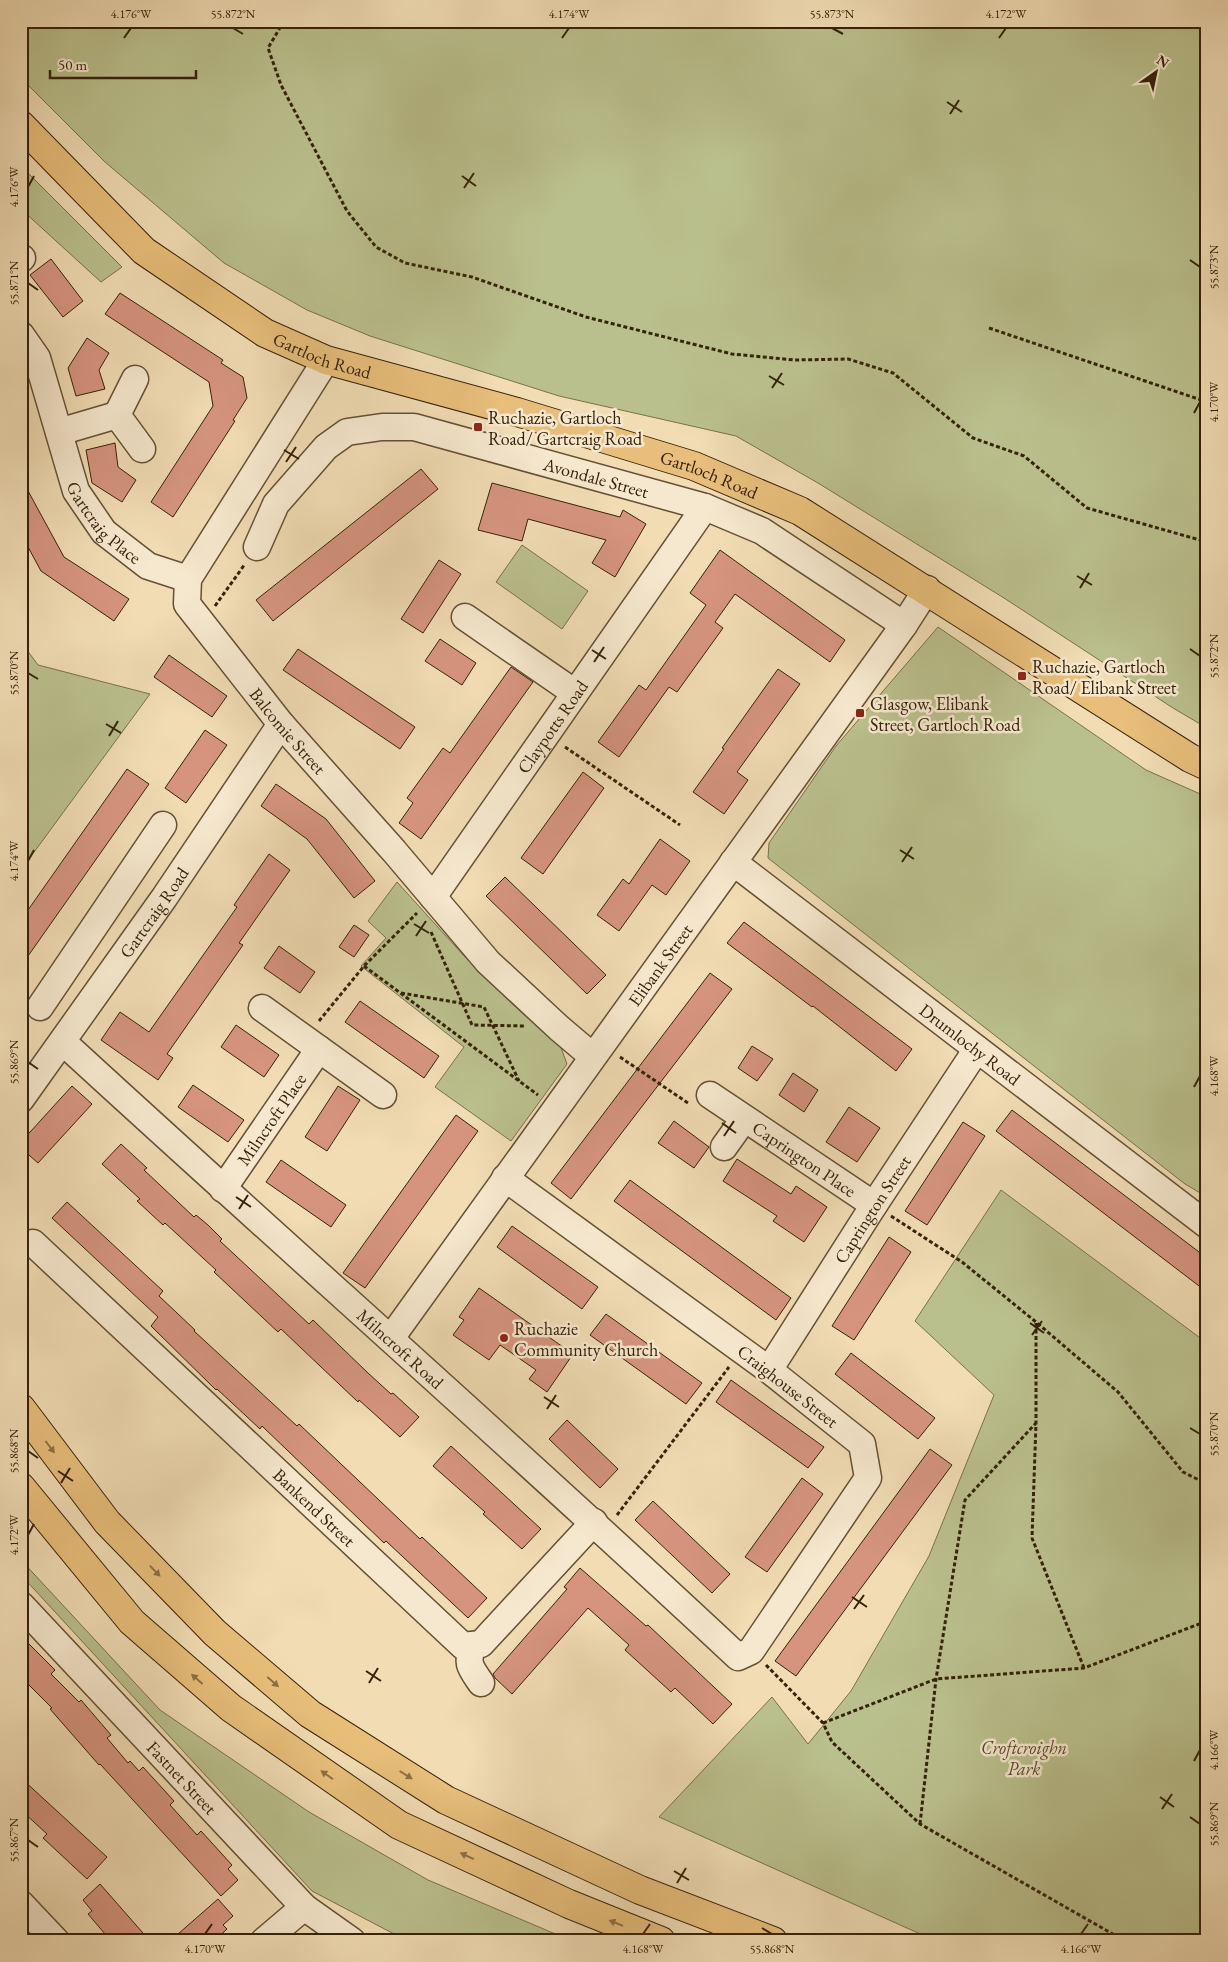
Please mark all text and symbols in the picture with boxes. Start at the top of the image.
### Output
text: 4.176°W [111,6,152,22]
text: 55.872°N [211,6,256,22]
text: 4.174°W [549,6,590,22]
text: 55.873°N [810,6,855,22]
text: 4.172°W [986,6,1027,22]
scale bar [50,48,196,80]
north arrow [1130,48,1180,98]
text: N [1153,50,1173,72]
text: 50 m [58,55,87,74]
text: 4.176°W [6,166,22,207]
text: 55.873°N [1206,244,1222,289]
text: 55.871°N [6,260,22,305]
street label: Gartloch Road [270,327,375,384]
text: 4.170°W [1206,381,1222,422]
place label: Ruchazie, Gartloch Road/ Gartcraig Road [488,406,643,450]
marker: Ruchazie, Gartloch Road/ Gartcraig Road [472,421,484,433]
street label: Gartloch Road [658,445,762,504]
street label: Avondale Street [540,451,652,503]
street label: Gartcraig Place [62,479,146,568]
text: 55.872°N [1206,633,1222,678]
text: 55.870°N [6,650,22,695]
place label: Ruchazie, Gartloch Road/ Elibank Street [1032,655,1177,699]
marker: Ruchazie, Gartloch Road/ Elibank Street [1016,670,1028,682]
street label: Claypotts Road [511,674,593,778]
street label: Balcomie Street [245,683,332,779]
place label: Glasgow, Elibank Street, Gartloch Road [870,692,1021,736]
marker: Glasgow, Elibank Street, Gartloch Road [854,707,866,719]
text: 4.174°W [6,840,22,881]
street label: Gartcraig Road [114,862,194,962]
street label: Elibank Street [622,919,697,1010]
street label: Drumlochy Road [915,998,1026,1090]
text: 55.869°N [6,1039,22,1084]
text: 4.168°W [1206,1055,1222,1096]
street label: Milncroft Place [231,1068,311,1169]
street label: Caprington Place [748,1115,861,1202]
street label: Caprington Street [828,1150,916,1268]
street label: Milncroft Road [353,1303,450,1394]
place label: Ruchazie Community Church [514,1317,658,1361]
marker: Ruchazie Community Church [498,1332,510,1344]
street label: Craighouse Street [733,1339,843,1433]
text: 55.870°N [1206,1411,1222,1456]
text: 55.868°N [6,1428,22,1473]
one-way arrow [45,1440,56,1453]
street label: Bankend Street [269,1463,361,1551]
text: 4.172°W [6,1514,22,1555]
one-way arrow [148,1565,160,1577]
one-way arrow [190,1673,203,1684]
one-way arrow [266,1677,279,1688]
text: 4.166°W [1206,1729,1222,1770]
street label: Fastnet Street [142,1736,223,1819]
park label: Croftcroighn Park [981,1736,1067,1780]
one-way arrow [320,1770,334,1780]
one-way arrow [399,1770,413,1780]
text: 55.869°N [1206,1801,1222,1846]
text: 55.867°N [6,1817,22,1862]
one-way arrow [460,1852,474,1860]
one-way arrow [608,1918,623,1926]
text: 4.170°W [185,1941,226,1957]
text: 4.168°W [623,1941,664,1957]
text: 55.868°N [750,1941,795,1957]
text: 4.166°W [1061,1941,1102,1957]

